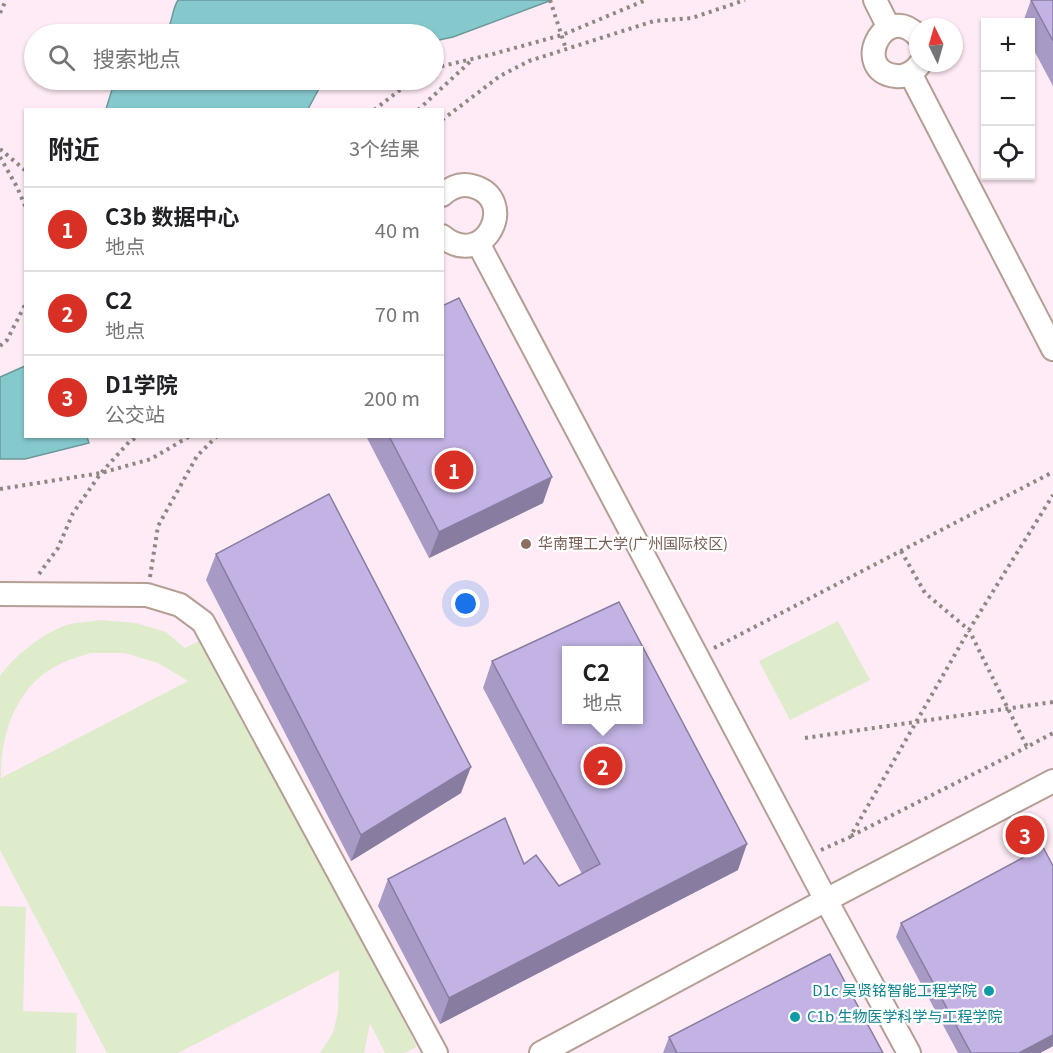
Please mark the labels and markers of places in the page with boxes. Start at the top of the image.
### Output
pin: 1 [434,448,474,492]
place label: 华南理工大学(广州国际校区) [538,532,728,553]
marker: 华南理工大学(广州国际校区) [519,537,533,551]
pin: 2 [584,744,622,789]
pin: 3 [1006,812,1044,858]
place label: D1c 吴贤铭智能工程学院 [812,979,977,1000]
marker: D1c 吴贤铭智能工程学院 [982,984,996,998]
place label: C1b 生物医学科学与工程学院 [807,1005,1003,1026]
marker: C1b 生物医学科学与工程学院 [788,1010,802,1024]

